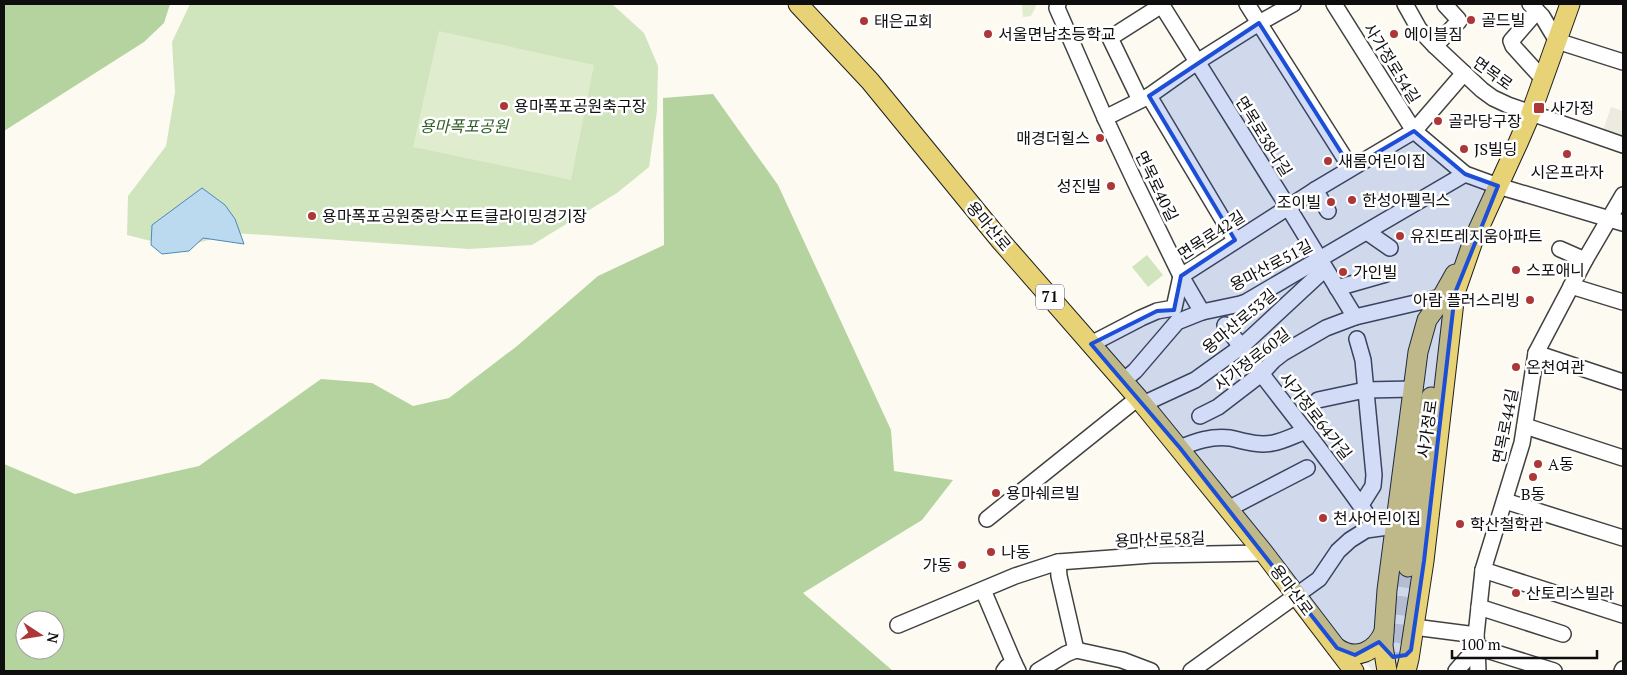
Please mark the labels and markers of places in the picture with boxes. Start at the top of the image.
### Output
place label: 골드빌 [1481,9,1525,31]
place label: 태은교회 [874,10,933,32]
marker: 골드빌 [1465,14,1477,26]
marker: 태은교회 [858,15,870,27]
place label: 서울면남초등학교 [998,23,1116,45]
place label: 에이블짐 [1404,23,1463,45]
marker: 서울면남초등학교 [982,28,994,40]
marker: 에이블짐 [1388,28,1400,40]
place label: 용마폭포공원축구장 [514,95,647,117]
place label: 사가정 [1550,97,1594,119]
marker: 용마폭포공원축구장 [498,100,510,112]
marker: 사가정 [1532,101,1546,115]
place label: 골라당구장 [1448,110,1522,132]
marker: 골라당구장 [1432,115,1444,127]
place label: 매경더힐스 [1016,127,1090,149]
marker: 매경더힐스 [1094,132,1106,144]
place label: JS빌딩 [1474,138,1517,160]
marker: JS빌딩 [1458,143,1470,155]
marker: 시온프라자 [1561,148,1573,160]
place label: 새롬어린이집 [1338,150,1426,172]
marker: 새롬어린이집 [1322,155,1334,167]
place label: 시온프라자 [1530,161,1604,183]
place label: 성진빌 [1057,175,1101,197]
marker: 성진빌 [1105,180,1117,192]
place label: 한성아펠릭스 [1362,189,1450,211]
place label: 조이빌 [1277,191,1321,213]
marker: 한성아펠릭스 [1346,194,1358,206]
marker: 조이빌 [1325,196,1337,208]
place label: 용마폭포공원중랑스포트클라이밍경기장 [322,205,587,227]
marker: 용마폭포공원중랑스포트클라이밍경기장 [306,210,318,222]
place label: 유진뜨레지움아파트 [1410,225,1542,247]
marker: 유진뜨레지움아파트 [1394,230,1406,242]
place label: 스포애니 [1526,259,1585,281]
place label: 가인빌 [1353,261,1397,283]
marker: 스포애니 [1510,264,1522,276]
marker: 가인빌 [1337,266,1349,278]
place label: 아람 플러스리빙 [1413,289,1520,311]
marker: 아람 플러스리빙 [1524,294,1536,306]
place label: 온천여관 [1526,356,1585,378]
marker: 온천여관 [1510,361,1522,373]
place label: A동 [1548,453,1574,475]
marker: A동 [1532,458,1544,470]
marker: B동 [1527,471,1539,483]
place label: 용마쉐르빌 [1006,482,1080,504]
place label: B동 [1521,483,1546,505]
marker: 용마쉐르빌 [990,487,1002,499]
place label: 천사어린이집 [1333,507,1421,529]
marker: 천사어린이집 [1317,512,1329,524]
place label: 학산철학관 [1470,513,1544,535]
marker: 학산철학관 [1454,518,1466,530]
place label: 나동 [1001,541,1031,563]
marker: 나동 [985,546,997,558]
place label: 가동 [923,554,952,576]
marker: 가동 [956,559,968,571]
place label: 산토리스빌라 [1526,582,1615,604]
marker: 산토리스빌라 [1510,587,1522,599]

